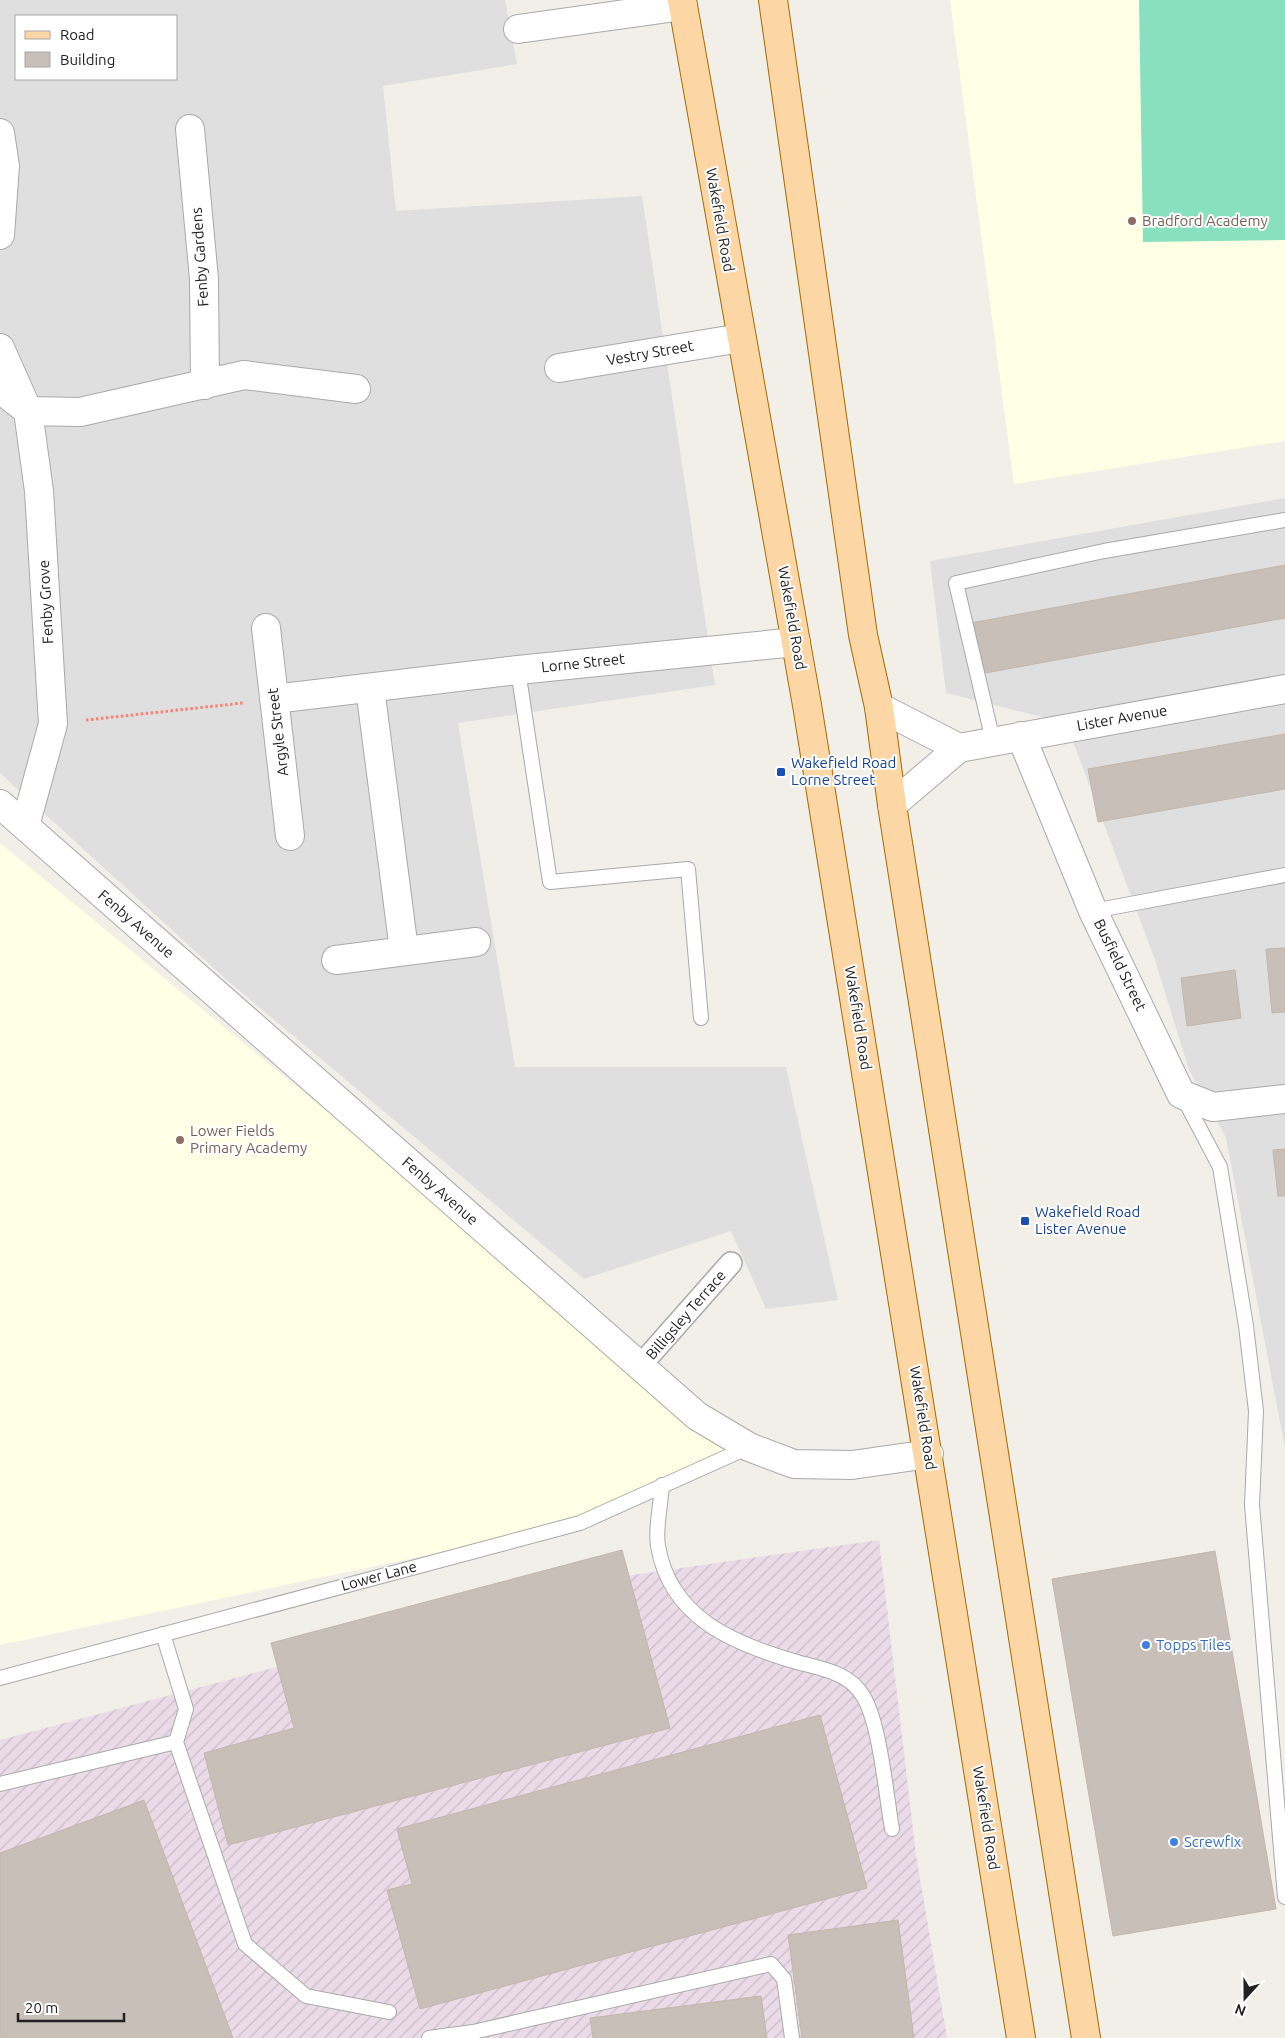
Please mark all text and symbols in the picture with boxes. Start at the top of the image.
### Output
legend [15,15,178,80]
text: Road [60,26,95,43]
text: Building [60,51,115,68]
street label: Wakefield Road [703,167,738,273]
street label: Fenby Gardens [188,207,211,307]
place label: Bradford Academy [1142,212,1268,229]
marker: Bradford Academy [1126,215,1138,227]
street label: Vestry Street [605,336,695,369]
street label: Fenby Grove [35,560,56,644]
street label: Wakefield Road [775,565,810,671]
street label: Lorne Street [540,650,626,675]
street label: Argyle Street [264,687,291,777]
street label: Lister Avenue [1075,701,1168,734]
place label: Wakefield Road Lorne Street [791,754,896,788]
marker: Wakefield Road Lorne Street [775,766,787,778]
street label: Fenby Avenue [95,886,178,961]
street label: Busfield Street [1091,916,1150,1014]
street label: Wakefield Road [842,965,875,1071]
place label: Lower Fields Primary Academy [190,1122,307,1156]
marker: Lower Fields Primary Academy [174,1134,186,1146]
street label: Fenby Avenue [399,1153,482,1228]
place label: Wakefield Road Lister Avenue [1035,1203,1140,1237]
marker: Wakefield Road Lister Avenue [1019,1215,1031,1227]
street label: Billigsley Terrace [642,1267,729,1363]
street label: Wakefield Road [907,1365,940,1471]
street label: Lower Lane [339,1557,419,1594]
place label: Topps Tiles [1156,1636,1231,1653]
marker: Topps Tiles [1140,1639,1152,1651]
street label: Wakefield Road [970,1765,1003,1871]
place label: Screwfix [1184,1833,1242,1850]
marker: Screwfix [1168,1836,1180,1848]
north arrow [1220,1973,1270,2023]
scale bar [18,1990,124,2022]
text: 20 m [25,1999,58,2016]
text: N [1233,2001,1248,2019]

